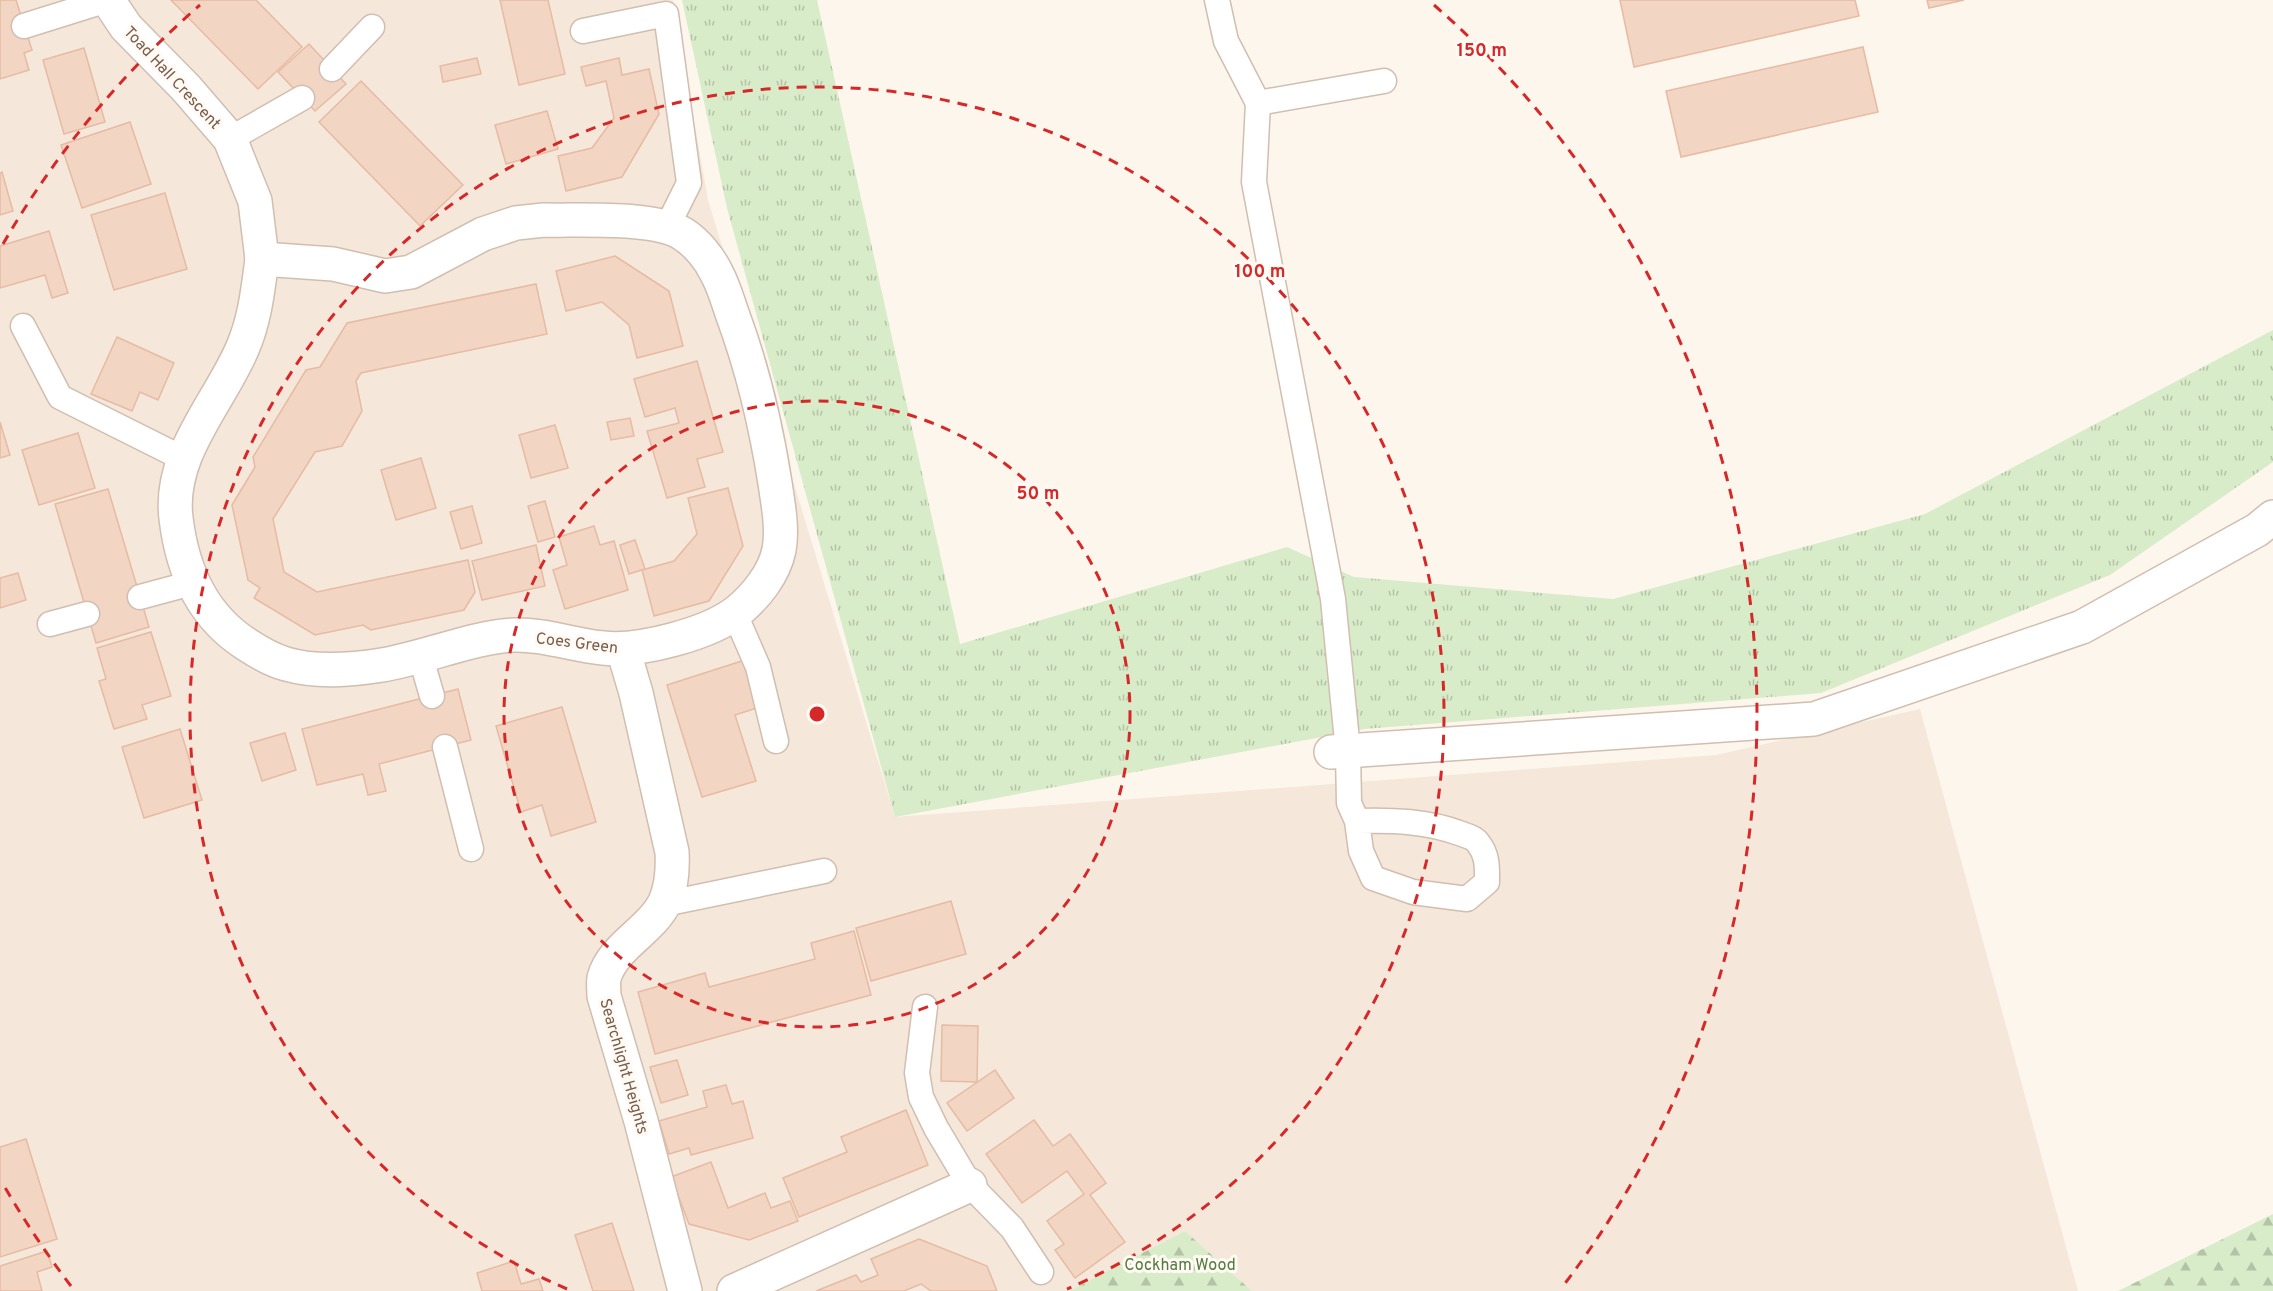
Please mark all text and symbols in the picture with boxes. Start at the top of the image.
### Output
street label: Toad Hall Crescent [119,23,224,134]
text: 150 m [1457,40,1507,63]
text: 100 m [1234,261,1286,284]
text: 50 m [1016,483,1060,506]
street label: Coes Green [534,629,619,659]
centre of rings [807,704,827,724]
street label: Searchlight Heights [594,996,652,1137]
park label: Cockham Wood [1124,1256,1236,1276]

